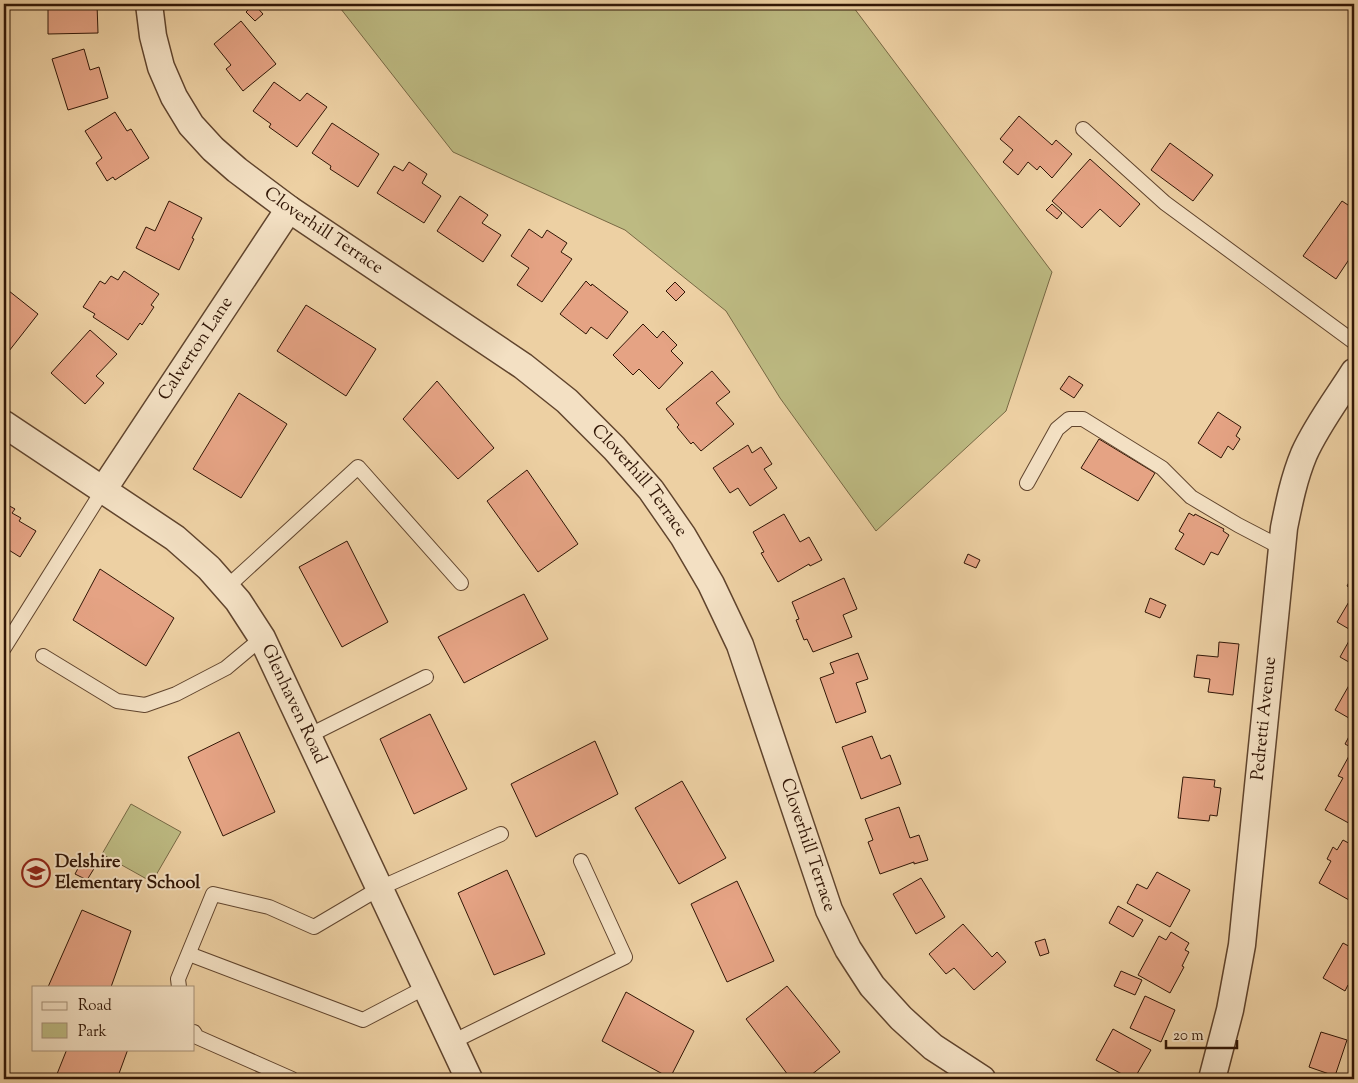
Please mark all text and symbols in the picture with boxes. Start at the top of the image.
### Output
street label: Cloverhill Terrace [258,181,388,281]
street label: Calverton Lane [152,292,240,406]
street label: Cloverhill Terrace [585,419,693,543]
street label: Glenhaven Road [254,640,332,768]
street label: Pedretti Avenue [1246,655,1284,782]
street label: Cloverhill Terrace [773,775,842,916]
place label: Delshire Elementary School [55,850,201,897]
school or university icon: Delshire Elementary School [21,858,51,888]
legend [32,986,195,1050]
text: Road [78,996,112,1017]
scale bar [1166,1018,1237,1050]
text: Park [78,1022,107,1043]
text: 20 m [1173,1026,1204,1047]

